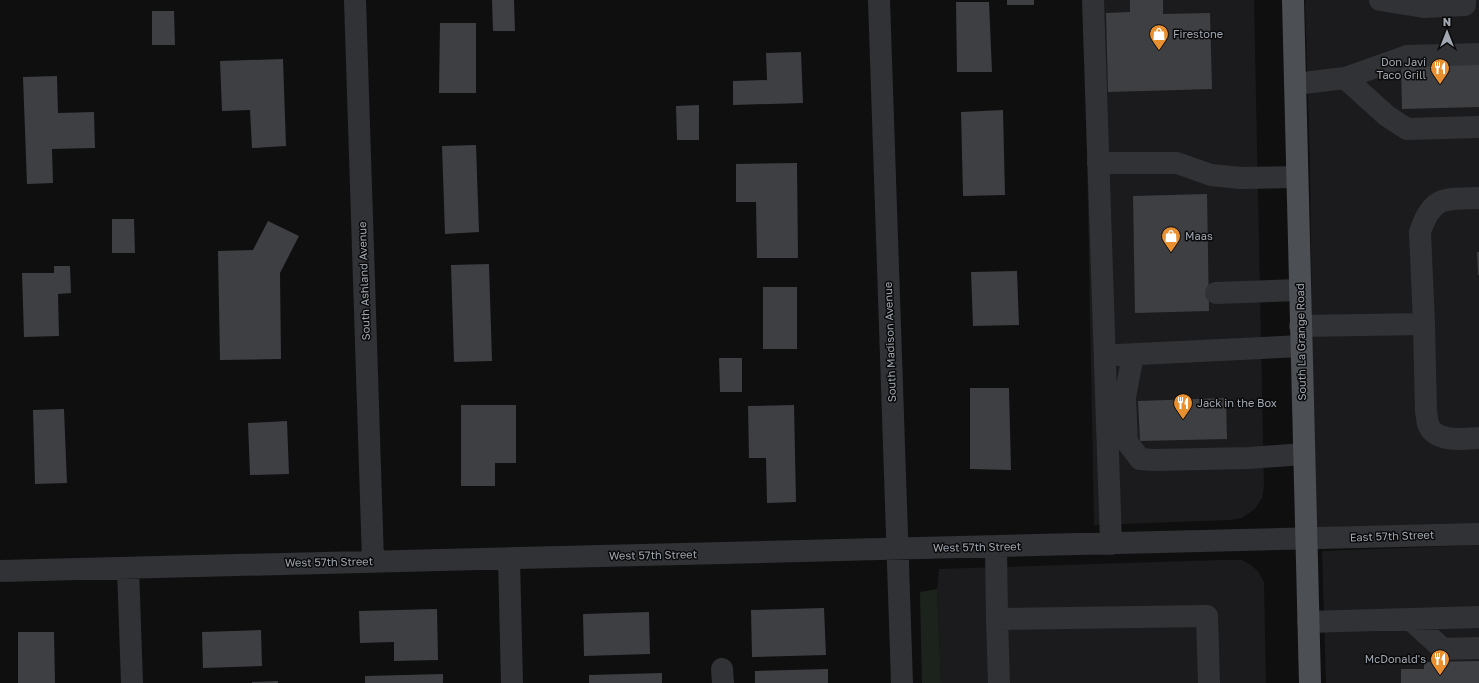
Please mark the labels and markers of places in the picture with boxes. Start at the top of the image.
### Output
shop icon: Firestone [1148,23,1170,51]
place label: Firestone [1173,27,1223,40]
place label: Don Javi Taco Grill [1377,55,1426,81]
restaurant icon: Don Javi Taco Grill [1429,57,1451,85]
shop icon: Maas [1160,225,1182,253]
place label: Maas [1185,229,1213,242]
restaurant icon: Jack in the Box [1172,392,1194,420]
place label: Jack in the Box [1197,396,1277,409]
restaurant icon: McDonald's [1429,648,1451,676]
place label: McDonald's [1365,652,1426,665]

